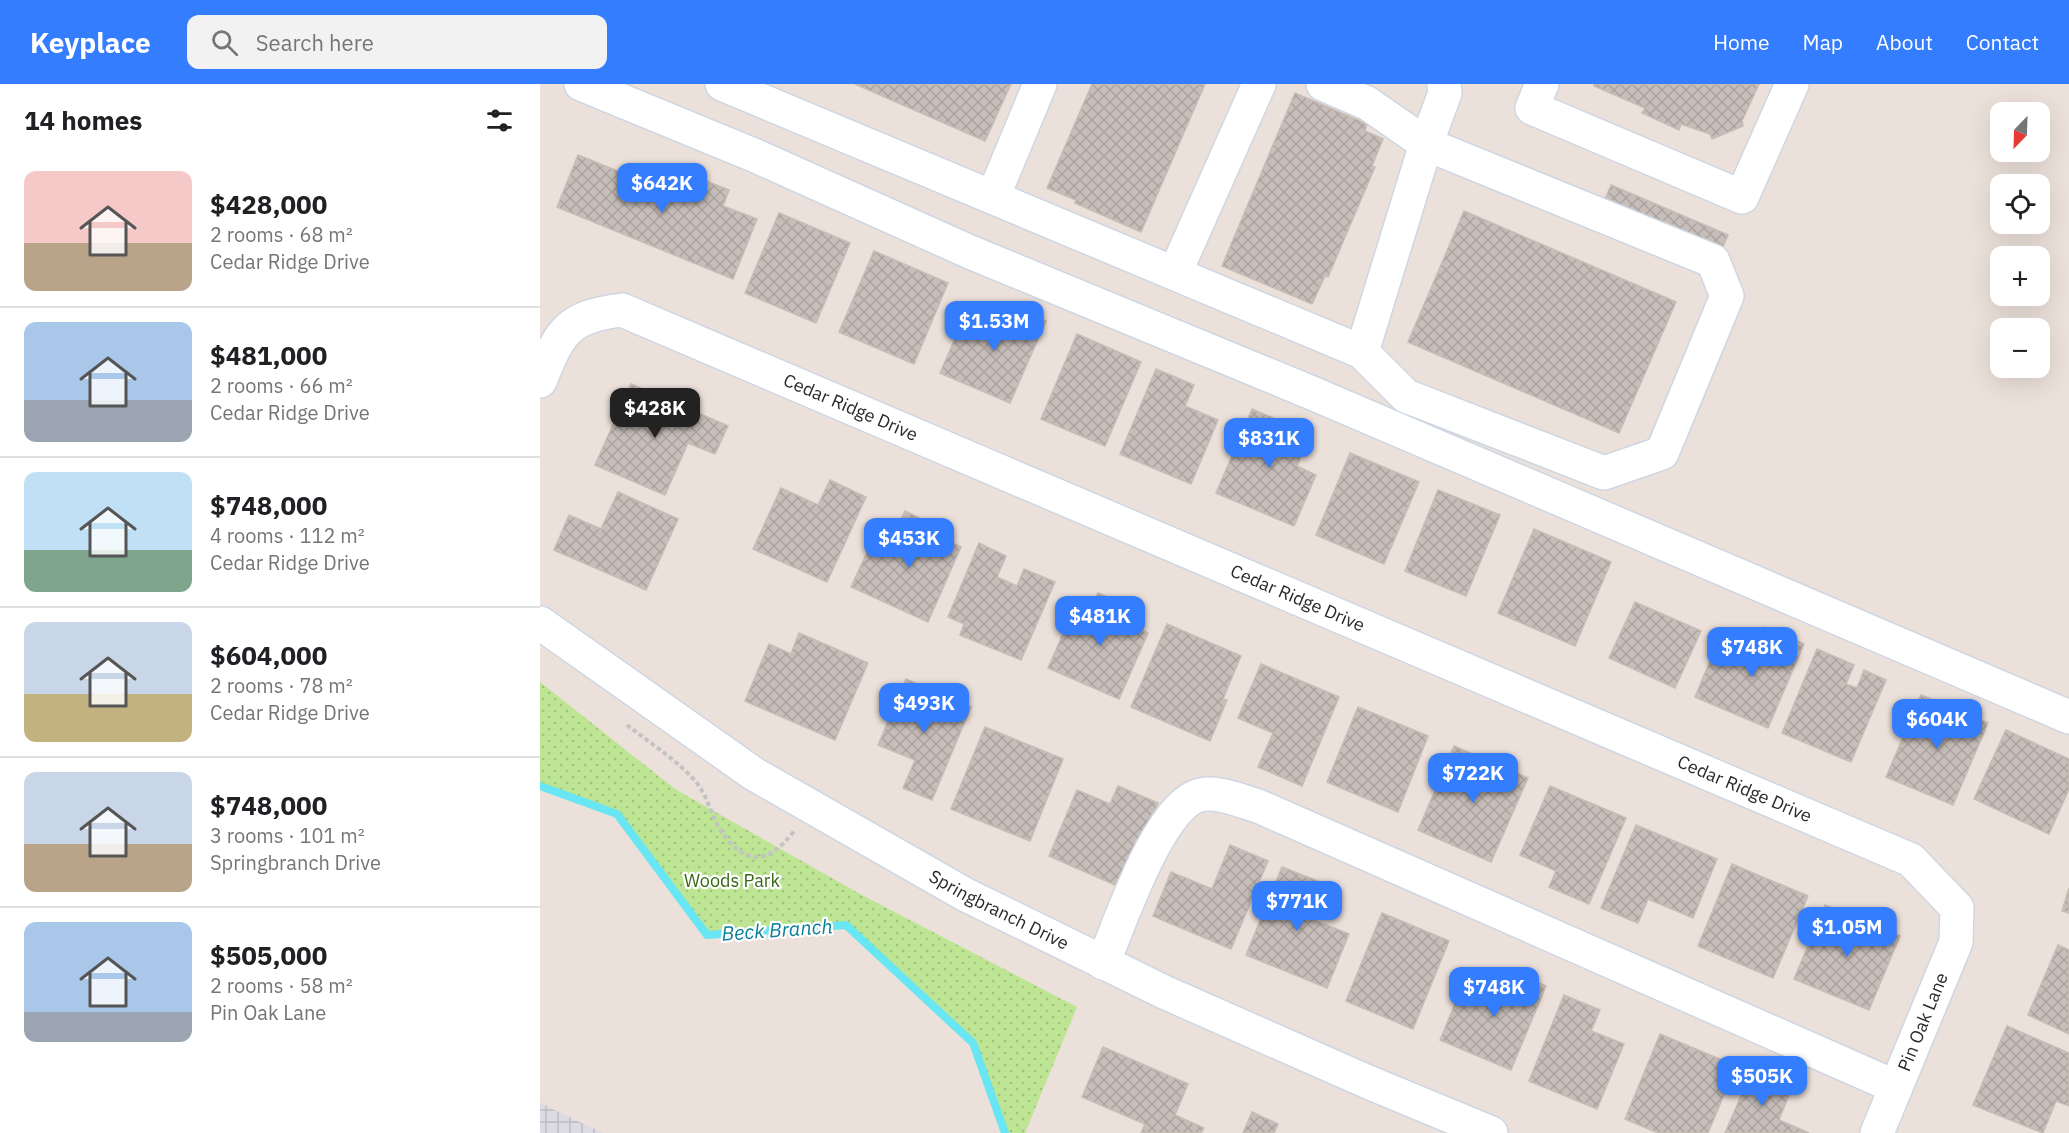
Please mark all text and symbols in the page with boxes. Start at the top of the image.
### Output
search box [187,15,607,69]
text: Keyplace [30,24,151,61]
icon: search [208,26,241,59]
text: Search here [256,28,374,57]
text: Home [1713,28,1770,56]
text: Map [1803,28,1843,56]
text: About [1876,28,1933,56]
text: Contact [1966,28,2039,56]
north arrow [1990,102,2050,162]
map controls [1990,102,2050,378]
text: 14 homes [24,103,142,137]
icon: filters [483,104,516,137]
pin: $642K [620,163,704,214]
text: $642K [631,169,693,196]
button: locate [1990,174,2050,234]
text: $428,000 [210,187,327,221]
icon: home [72,195,144,267]
text: 2 rooms · 68 m² [210,221,353,248]
button: + [1990,246,2050,306]
text: Cedar Ridge Drive [210,248,370,275]
pin: $1.53M [945,301,1043,352]
text: $1.53M [959,307,1029,334]
button: − [1990,318,2050,378]
text: $481,000 [210,338,327,372]
icon: home [72,346,144,418]
street label: Cedar Ridge Drive [780,368,922,446]
text: 2 rooms · 66 m² [210,372,353,399]
pin: $428K [613,388,697,439]
text: $428K [624,394,686,421]
text: Cedar Ridge Drive [210,399,370,426]
pin: $831K [1227,418,1311,469]
text: $831K [1238,424,1300,451]
text: $748,000 [210,488,327,522]
icon: home [72,496,144,568]
pin: $453K [867,518,951,569]
text: 4 rooms · 112 m² [210,522,365,549]
text: $453K [878,524,940,551]
text: Cedar Ridge Drive [210,549,370,576]
street label: Cedar Ridge Drive [1227,559,1369,637]
pin: $481K [1058,596,1142,647]
text: $481K [1069,602,1131,629]
pin: $748K [1710,627,1794,678]
text: $748K [1721,633,1783,660]
text: $604,000 [210,638,327,672]
icon: home [72,646,144,718]
text: 2 rooms · 78 m² [210,672,353,699]
pin: $493K [882,683,966,734]
text: $493K [893,689,955,716]
text: Cedar Ridge Drive [210,699,370,726]
pin: $604K [1895,699,1979,750]
text: $604K [1906,705,1968,732]
street label: Cedar Ridge Drive [1674,750,1816,827]
pin: $722K [1431,753,1515,804]
text: $722K [1442,759,1504,786]
text: $748,000 [210,788,327,822]
icon: home [72,796,144,868]
text: 3 rooms · 101 m² [210,822,365,849]
text: Springbranch Drive [210,849,381,876]
street label: Springbranch Drive [925,864,1073,955]
park label: Woods Park [684,869,780,892]
pin: $771K [1255,881,1339,932]
text: $771K [1266,887,1328,914]
pin: $1.05M [1798,907,1896,958]
water label: Beck Branch [721,912,833,947]
text: $1.05M [1812,913,1882,940]
text: $505,000 [210,938,327,972]
icon: home [72,946,144,1018]
pin: $748K [1452,967,1536,1018]
street label: Pin Oak Lane [1892,969,1953,1075]
text: 2 rooms · 58 m² [210,972,353,999]
text: $748K [1463,973,1525,1000]
text: Pin Oak Lane [210,999,326,1026]
pin: $505K [1720,1056,1804,1107]
text: $505K [1731,1062,1793,1089]

